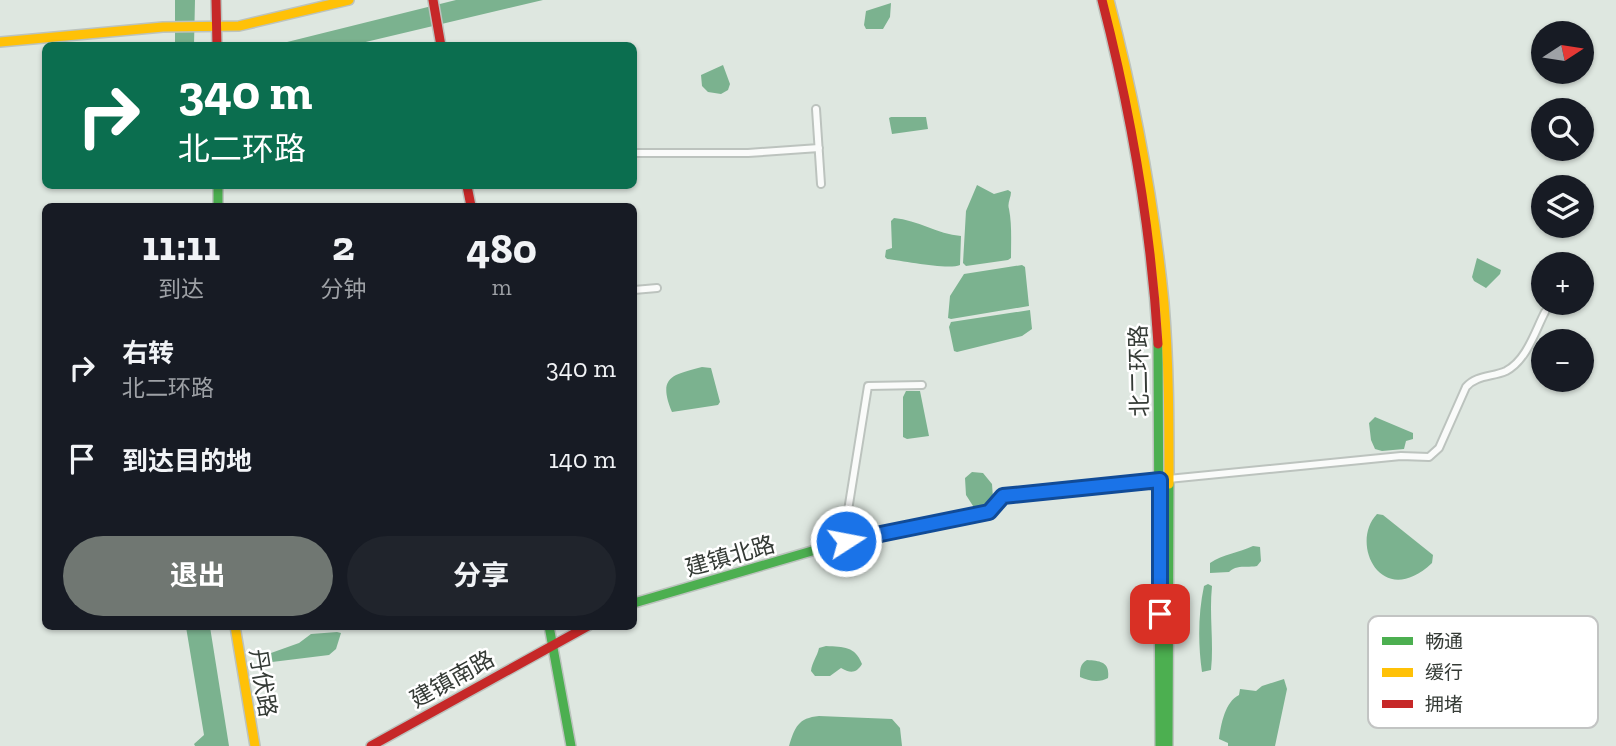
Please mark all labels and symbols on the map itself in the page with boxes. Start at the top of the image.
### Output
north arrow [1531,21,1594,84]
street label: 北二环路 [1124,325,1154,417]
position arrow [809,504,883,578]
street label: 建镇北路 [682,530,778,582]
pin [1130,584,1190,644]
legend [1368,616,1598,728]
text: 畅通 [1425,630,1463,653]
street label: 建镇南路 [405,644,499,714]
street label: 丹伏路 [244,647,282,719]
text: 缓行 [1425,661,1463,684]
text: 拥堵 [1425,693,1463,716]

